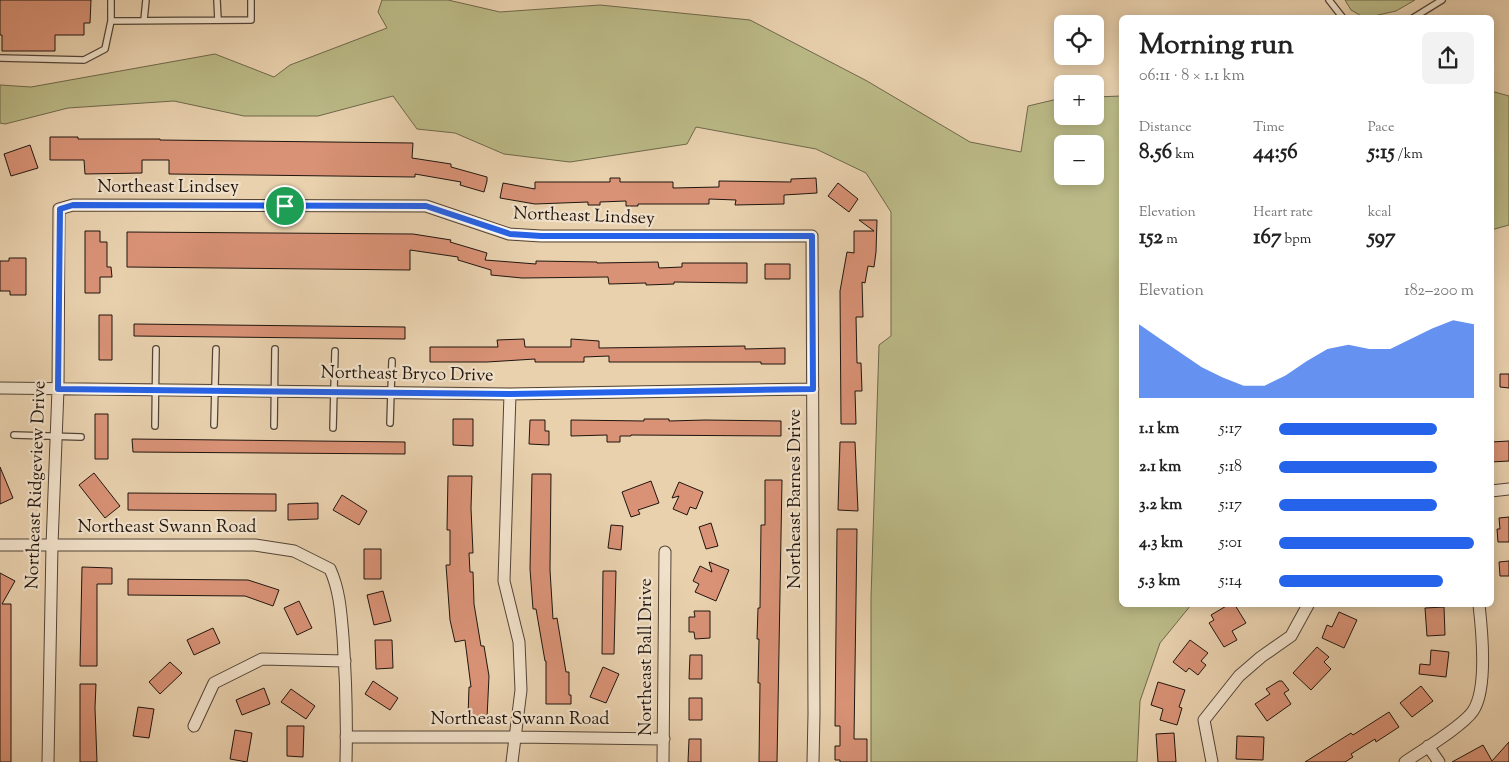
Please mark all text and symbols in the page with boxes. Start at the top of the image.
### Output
map controls [1054,15,1104,185]
button: locate [1054,15,1104,65]
text: Morning run [1139,26,1294,66]
button: share [1422,32,1474,84]
text: 06:11 · 8 × 1.1 km [1139,65,1245,88]
button: + [1054,75,1104,125]
text: Distance [1139,118,1192,138]
text: Time [1253,118,1284,138]
text: Pace [1368,118,1394,138]
button: − [1054,135,1104,185]
text: 8.56 [1139,138,1172,168]
text: 44:56 [1253,138,1298,168]
text: 5:15 [1368,138,1395,168]
text: km [1172,145,1194,165]
text: /km [1395,145,1423,165]
street label: Northeast Lindsey [97,175,239,201]
pin [264,185,306,227]
icon: arrive [271,192,299,220]
street label: Northeast Lindsey [513,202,655,232]
text: Elevation [1139,203,1196,223]
text: Heart rate [1253,203,1313,223]
text: kcal [1368,203,1392,223]
text: 152 [1139,223,1163,253]
text: 167 [1253,223,1281,253]
text: 597 [1368,223,1396,253]
text: m [1163,230,1178,250]
text: bpm [1281,230,1311,250]
text: Elevation [1139,280,1204,303]
text: 182–200 m [1404,280,1474,303]
street label: Northeast Bryco Drive [320,360,494,390]
street label: Northeast Ridgeview Drive [20,380,54,590]
street label: Northeast Barnes Drive [783,409,809,589]
text: 1.1 km [1139,418,1179,441]
text: 5:17 [1219,418,1242,441]
text: 2.1 km [1139,456,1181,479]
text: 5:18 [1219,456,1242,479]
text: 3.2 km [1139,494,1182,517]
text: 5:17 [1219,494,1242,517]
street label: Northeast Swann Road [77,515,257,541]
text: 4.3 km [1139,532,1183,555]
text: 5:01 [1219,532,1242,555]
text: 5.3 km [1139,570,1180,593]
text: 5:14 [1219,570,1242,593]
street label: Northeast Ball Drive [634,578,660,736]
street label: Northeast Swann Road [430,707,610,733]

